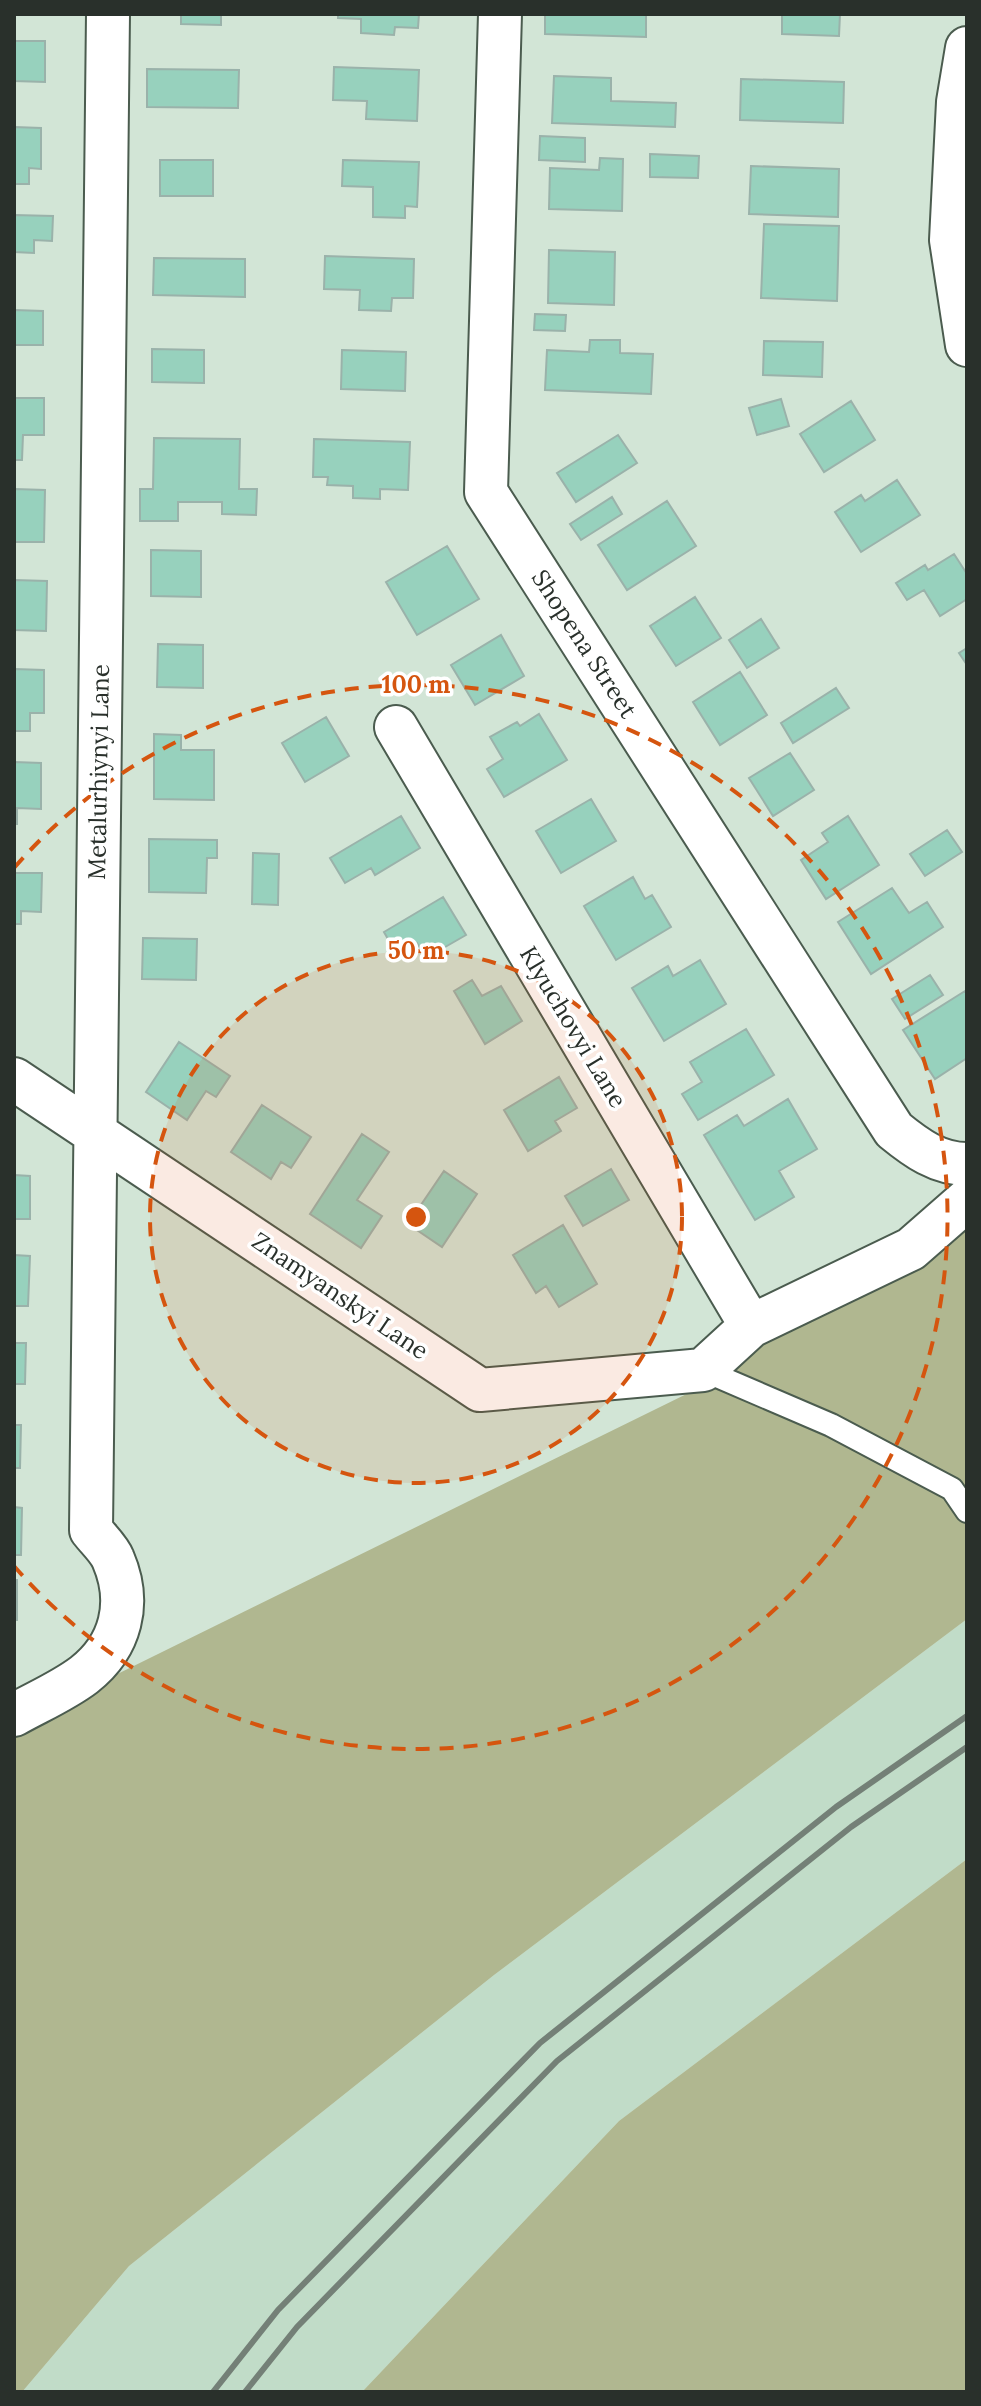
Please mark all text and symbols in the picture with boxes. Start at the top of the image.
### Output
street label: Shopena Street [525,564,644,724]
street label: Metalurhiynyi Lane [81,664,116,880]
text: 100 m [382,669,450,700]
text: 50 m [388,935,444,966]
street label: Klyuchovyi Lane [513,940,634,1113]
centre of rings [402,1203,430,1231]
street label: Znamyanskyi Lane [246,1225,435,1366]

